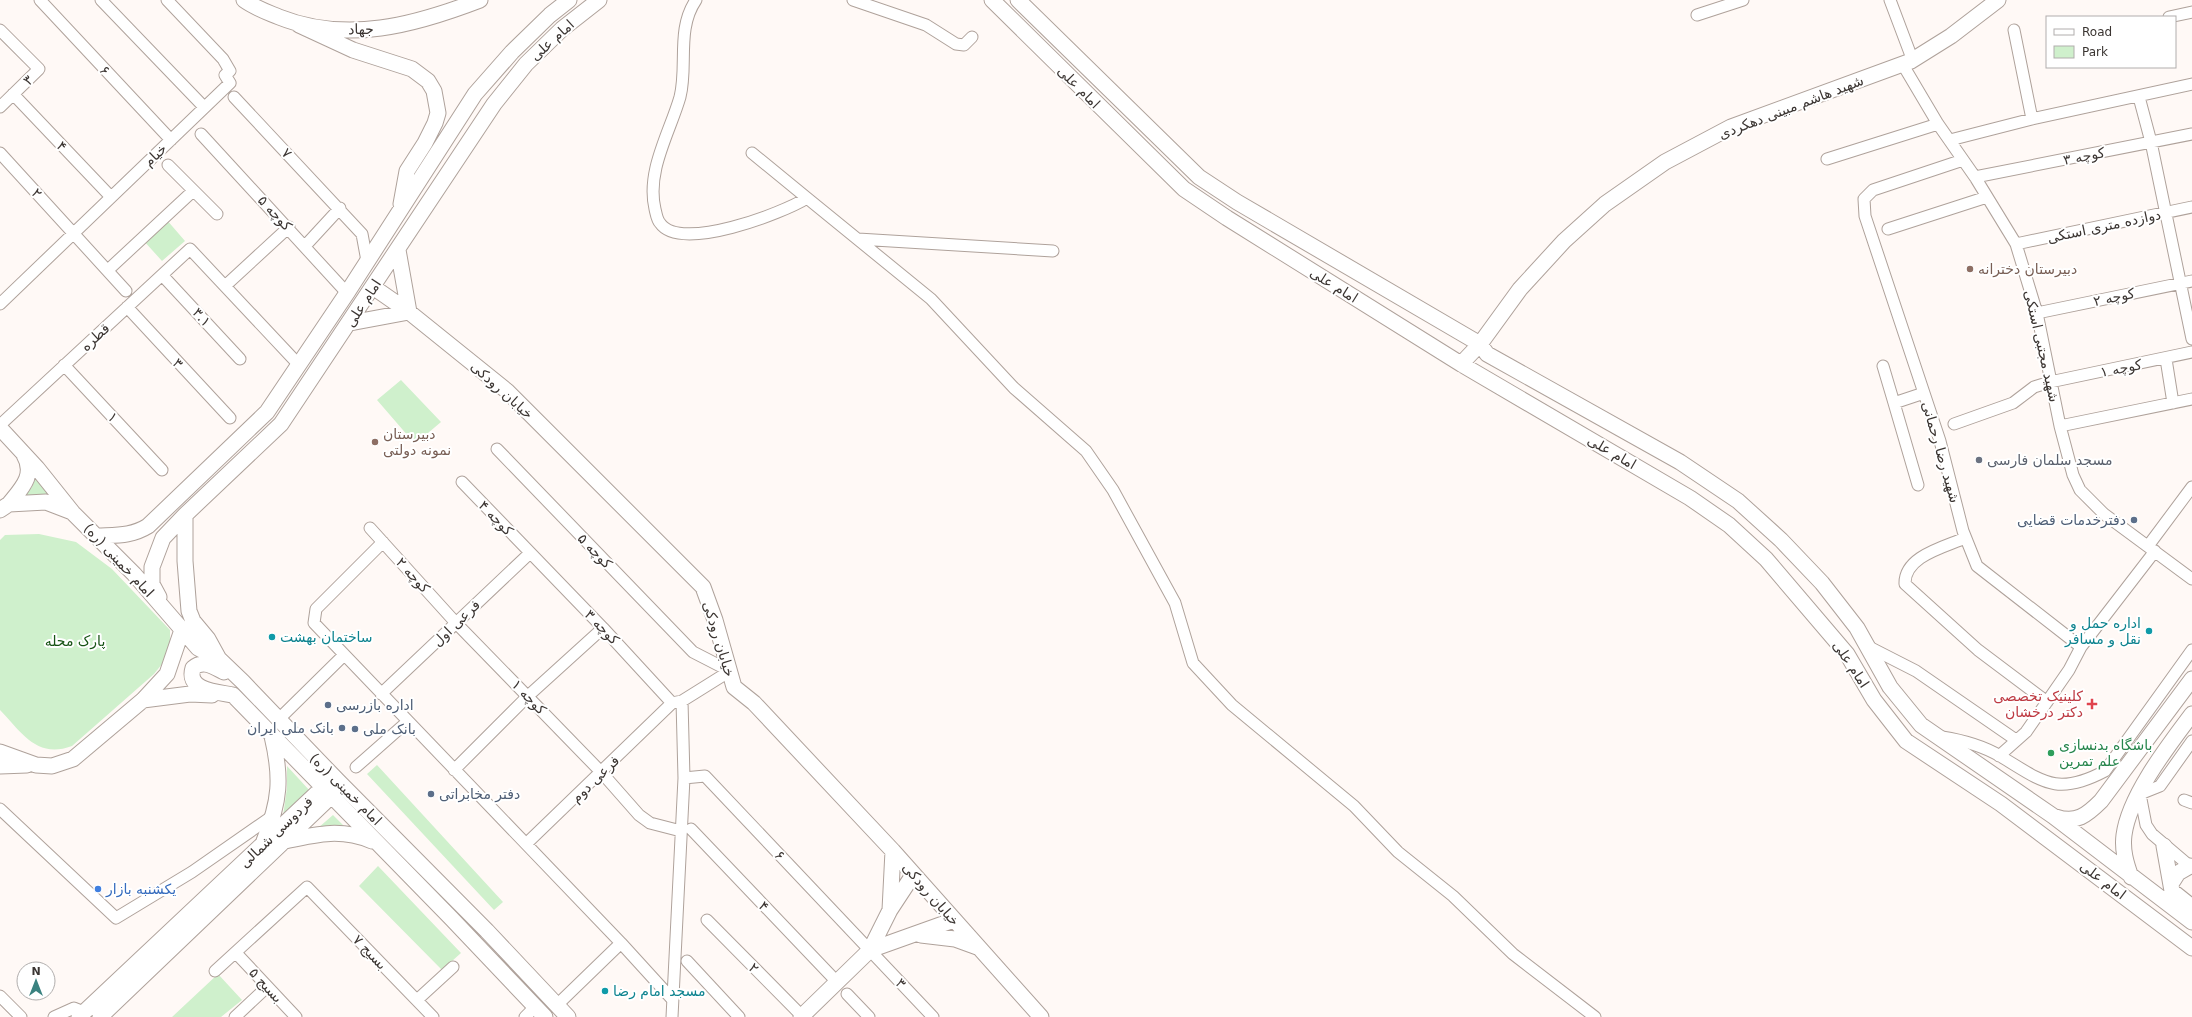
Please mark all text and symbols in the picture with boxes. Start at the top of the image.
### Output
street label: امام علی [527,16,577,64]
legend [2046,16,2176,68]
street label: جهاد [348,21,374,38]
text: Road [2082,25,2112,39]
text: Park [2082,45,2108,59]
street label: ۶ [97,62,113,78]
street label: امام علی [1054,62,1104,112]
street label: ۳ [20,71,37,88]
street label: شهید هاشم مبینی دهکردی [1716,72,1866,143]
street label: ۴ [54,138,70,154]
street label: خیام [140,140,170,170]
street label: کوچه ۳ [2062,144,2107,169]
street label: ۷ [279,145,296,162]
street label: ۲ [29,185,45,201]
street label: کوچه ۵ [254,192,295,235]
street label: دوازده متری استکی [2046,206,2162,247]
place label: دبیرستان دخترانه [1978,261,2077,278]
street label: امام علی [1307,264,1361,306]
marker: دبیرستان دخترانه [1965,264,1975,274]
street label: امام علی [342,276,384,330]
street label: کوچه ۲ [2092,285,2137,310]
street label: شهید مجتبی استکی [2020,288,2063,404]
street label: ۳.۱ [190,304,214,330]
street label: قطره [77,320,113,355]
street label: ۳ [170,355,187,372]
street label: کوچه ۱ [2099,356,2144,381]
street label: خیابان رودکی [467,358,536,423]
street label: شهید رضا رحمانی [1918,399,1963,505]
street label: ۱ [105,409,121,425]
place label: دبیرستان نمونه دولتی [383,426,451,459]
street label: امام علی [1585,432,1639,472]
marker: دبیرستان نمونه دولتی [370,437,380,447]
place label: مسجد سلمان فارسی [1987,452,2112,469]
marker: مسجد سلمان فارسی [1974,455,1984,465]
street label: کوچه ۴ [475,497,517,540]
place label: دفترخدمات قضایی [2017,512,2126,529]
marker: دفترخدمات قضایی [2129,515,2139,525]
street label: امام خمینی (ره) [80,520,157,601]
street label: کوچه ۵ [574,530,616,573]
street label: کوچه ۲ [392,554,433,597]
street label: فرعی اول [429,597,484,650]
street label: خیابان رودکی [699,599,738,679]
street label: کوچه ۳ [581,606,623,649]
place label: اداره حمل و نقل و مسافر [2064,615,2141,648]
marker: اداره حمل و نقل و مسافر [2144,626,2154,636]
place label: ساختمان بهشت [280,629,373,646]
marker: ساختمان بهشت [267,632,277,642]
park label: پارک محله [45,633,105,650]
street label: امام علی [1829,637,1873,691]
street label: کوچه ۱ [508,676,550,719]
place label: کلینیک تخصصی دکتر درخشان [1993,688,2083,721]
place label: اداره بازرسی [336,697,414,714]
marker: کلینیک تخصصی دکتر درخشان [2086,698,2098,710]
marker: اداره بازرسی [323,700,333,710]
place label: بانک ملی ایران [247,720,334,737]
place label: بانک ملی [363,721,416,737]
marker: بانک ملی ایران [337,723,347,733]
marker: بانک ملی [350,724,360,734]
place label: باشگاه بدنسازی علم تمرین [2059,737,2152,770]
marker: باشگاه بدنسازی علم تمرین [2046,748,2056,758]
street label: امام خمینی (ره) [306,750,385,829]
street label: فرعی دوم [568,752,623,807]
place label: دفتر مخابراتی [439,786,520,803]
marker: دفتر مخابراتی [426,789,436,799]
street label: فردوسی شمالی [236,793,317,872]
street label: ۶ [772,847,788,863]
street label: امام علی [2077,858,2129,902]
street label: خیابان رودکی [899,859,963,929]
place label: یکشنبه بازار [105,881,176,898]
marker: یکشنبه بازار [93,884,103,894]
street label: ۴ [756,898,772,914]
street label: بسیج ۷ [349,931,390,973]
street label: ۲ [746,960,762,976]
north arrow [16,961,56,1001]
street label: بسیج ۵ [245,964,286,1006]
text: N [31,965,41,978]
street label: ۳ [893,975,910,992]
place label: مسجد امام رضا [613,983,706,1000]
marker: مسجد امام رضا [600,986,610,996]

